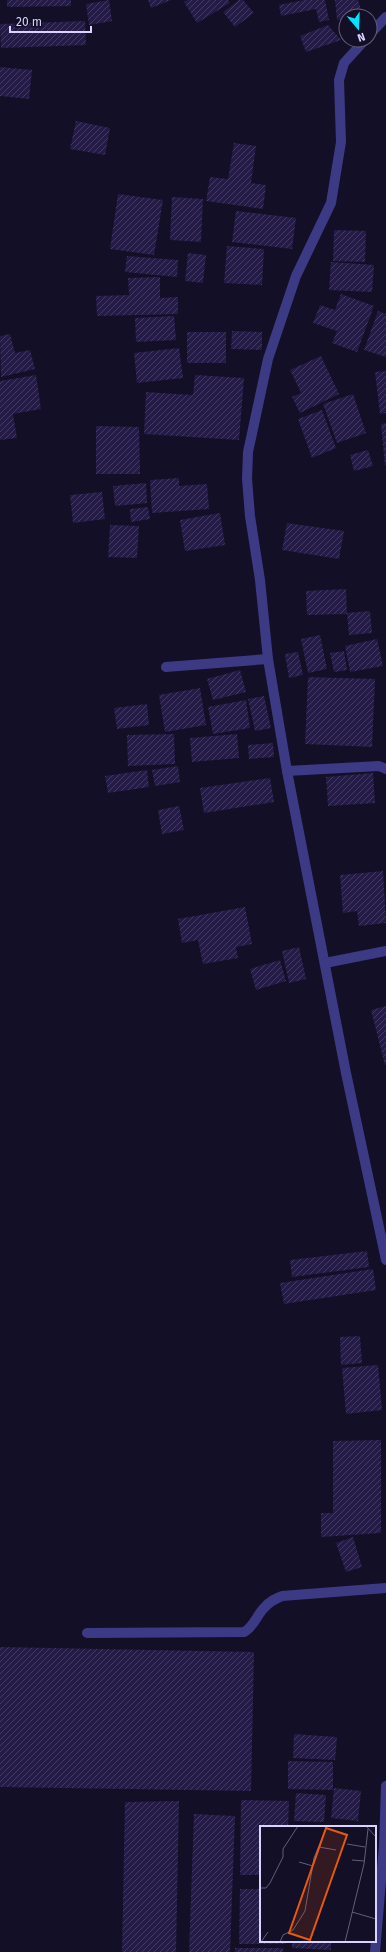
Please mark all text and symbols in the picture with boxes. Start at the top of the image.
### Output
scale bar [10,8,91,34]
north arrow [338,8,378,48]
text: 20 m [16,15,42,29]
text: N [356,30,367,44]
inset map [260,1826,376,1942]

